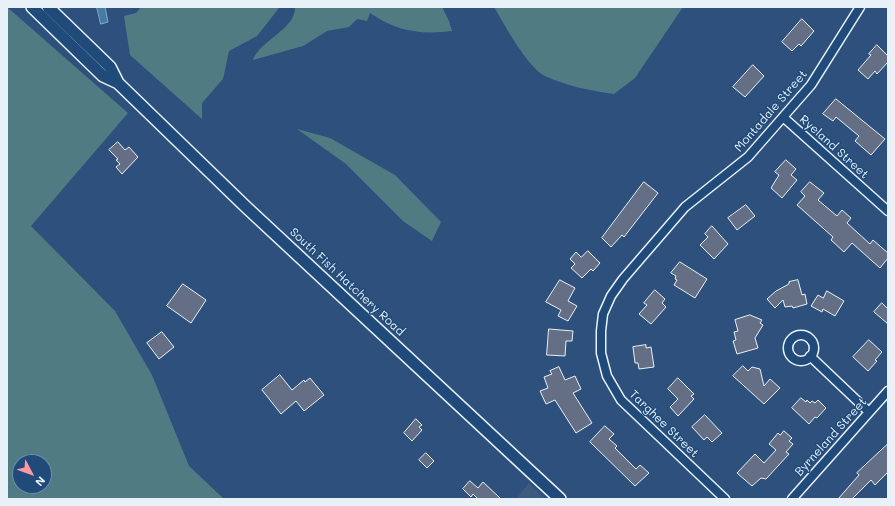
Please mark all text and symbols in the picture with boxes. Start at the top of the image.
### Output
street label: Montadale Street [732,67,810,155]
street label: Ryeland Street [796,112,872,182]
street label: South Fish Hatchery Road [287,225,407,339]
street label: Targhee Street [626,387,702,461]
street label: Byrneland Street [792,395,870,479]
north arrow [12,454,52,494]
text: N [32,473,49,490]

